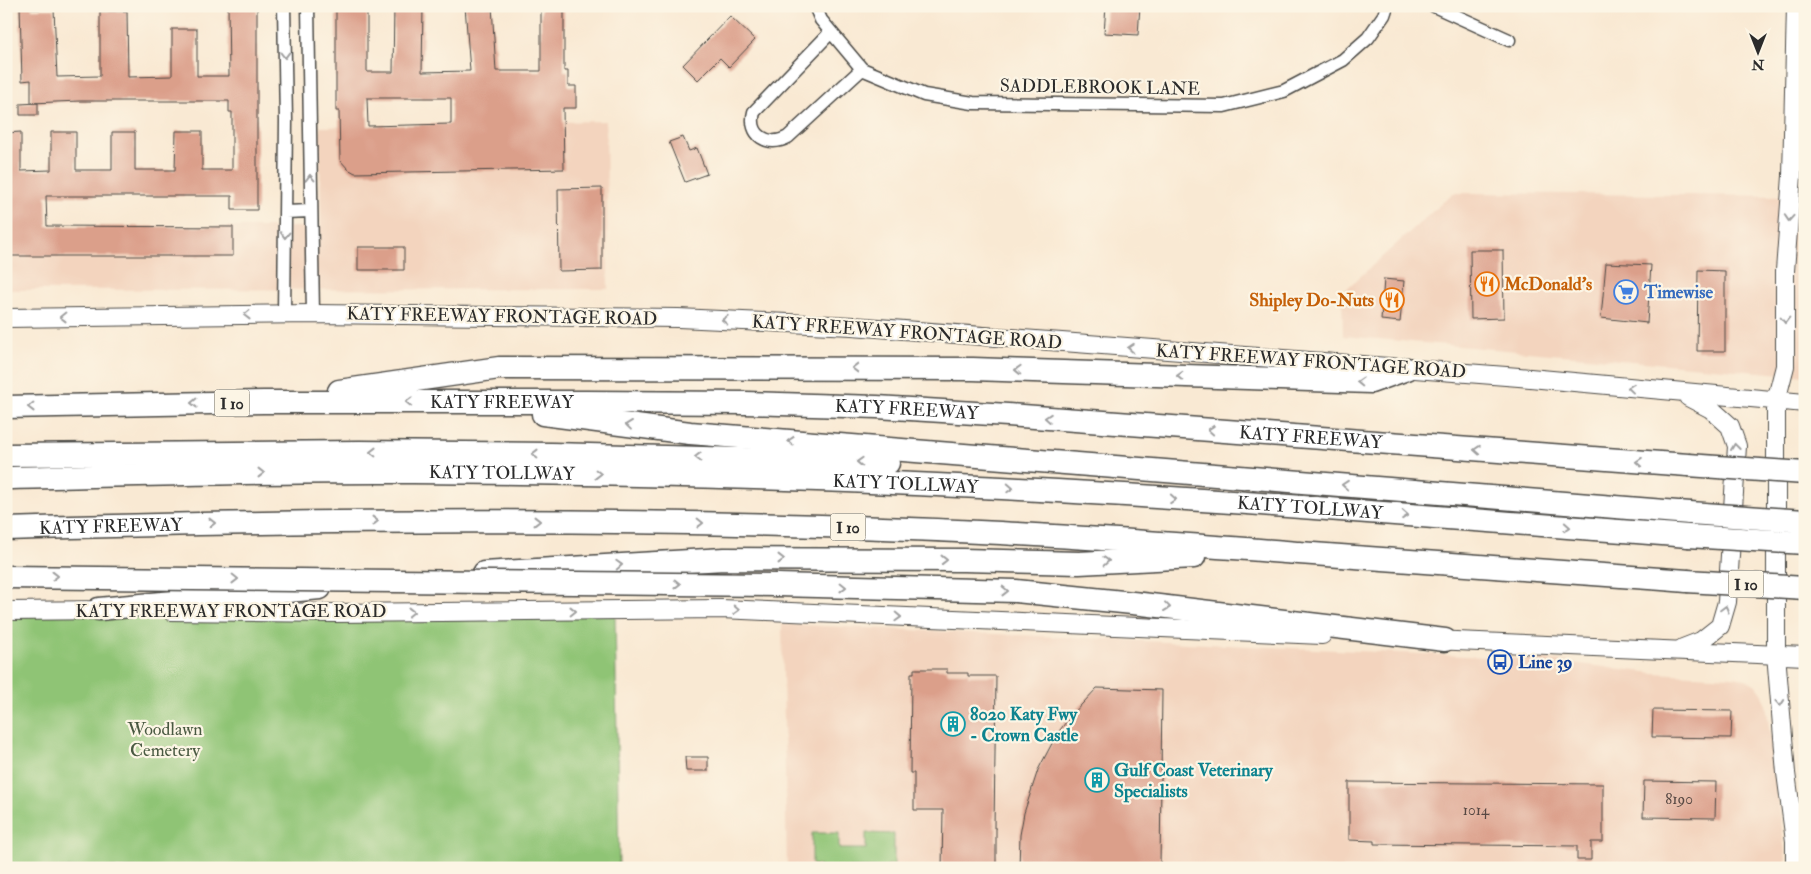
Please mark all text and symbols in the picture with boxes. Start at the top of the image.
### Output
north arrow [1734,28,1784,78]
one-way arrow [280,52,290,59]
text: N [1751,56,1765,73]
street label: SADDLEBROOK LANE [1000,74,1200,101]
one-way arrow [305,174,316,182]
one-way arrow [1783,214,1794,222]
one-way arrow [279,231,290,239]
restaurant icon: McDonald's [1474,271,1500,297]
place label: McDonald's [1503,273,1592,296]
supermarket icon: Timewise [1613,279,1639,305]
place label: Timewise [1643,281,1713,304]
restaurant icon: Shipley Do-Nuts [1379,287,1405,313]
place label: Shipley Do-Nuts [1249,289,1374,312]
street label: KATY FREEWAY FRONTAGE ROAD [346,302,658,331]
one-way arrow [243,310,250,320]
street label: KATY FREEWAY FRONTAGE ROAD [751,310,1063,355]
one-way arrow [59,312,66,322]
one-way arrow [720,314,728,325]
one-way arrow [1780,316,1790,324]
street label: KATY FREEWAY FRONTAGE ROAD [1155,339,1467,384]
one-way arrow [1127,342,1135,353]
one-way arrow [851,363,859,373]
one-way arrow [1014,365,1022,375]
one-way arrow [1176,370,1184,381]
one-way arrow [1356,376,1364,387]
one-way arrow [1626,383,1634,394]
road number: I 10 [214,389,250,416]
street label: KATY FREEWAY [430,391,574,414]
street label: KATY FREEWAY [835,395,980,425]
one-way arrow [404,397,412,407]
one-way arrow [189,398,197,408]
one-way arrow [27,401,35,412]
one-way arrow [1044,412,1052,423]
one-way arrow [625,420,633,431]
street label: KATY FREEWAY [1238,421,1384,455]
one-way arrow [1206,424,1214,435]
one-way arrow [787,436,795,447]
one-way arrow [1730,443,1741,451]
one-way arrow [1473,444,1481,455]
one-way arrow [368,447,376,457]
one-way arrow [531,449,538,459]
one-way arrow [693,452,701,463]
one-way arrow [1635,456,1643,467]
one-way arrow [856,457,864,467]
street label: KATY TOLLWAY [429,461,576,486]
one-way arrow [257,468,265,478]
one-way arrow [594,469,602,479]
street label: KATY TOLLWAY [832,470,980,499]
one-way arrow [1341,479,1349,490]
one-way arrow [1007,483,1015,494]
street label: KATY TOLLWAY [1236,492,1384,525]
one-way arrow [1169,493,1177,504]
one-way arrow [1401,510,1409,521]
street label: KATY FREEWAY [39,513,184,540]
road number: I 10 [830,514,866,540]
one-way arrow [372,516,379,526]
one-way arrow [534,516,542,526]
one-way arrow [209,518,217,528]
one-way arrow [696,518,704,528]
one-way arrow [1563,521,1571,532]
one-way arrow [778,554,785,564]
one-way arrow [940,555,948,565]
one-way arrow [1102,556,1110,567]
one-way arrow [615,559,623,570]
road number: I 10 [1728,570,1764,598]
one-way arrow [52,571,59,581]
one-way arrow [231,573,239,584]
one-way arrow [674,579,682,589]
one-way arrow [840,582,847,592]
one-way arrow [1002,586,1010,596]
street label: KATY FREEWAY FRONTAGE ROAD [76,600,386,623]
one-way arrow [1163,601,1171,612]
one-way arrow [732,604,740,615]
one-way arrow [569,605,577,616]
one-way arrow [1719,605,1729,614]
one-way arrow [407,607,415,618]
one-way arrow [894,612,902,622]
bus stop icon: Line 39 [1487,649,1513,675]
place label: Line 39 [1518,651,1573,674]
one-way arrow [1775,699,1786,707]
place label: 8020 Katy Fwy - Crown Castle [970,703,1079,747]
building icon: 8020 Katy Fwy - Crown Castle [940,711,966,737]
park label: Woodlawn Cemetery [126,718,203,762]
place label: Gulf Coast Veterinary Specialists [1114,759,1274,803]
building icon: Gulf Coast Veterinary Specialists [1084,767,1110,793]
house number: 8190 [1665,790,1693,809]
house number: 1014 [1463,801,1490,820]

